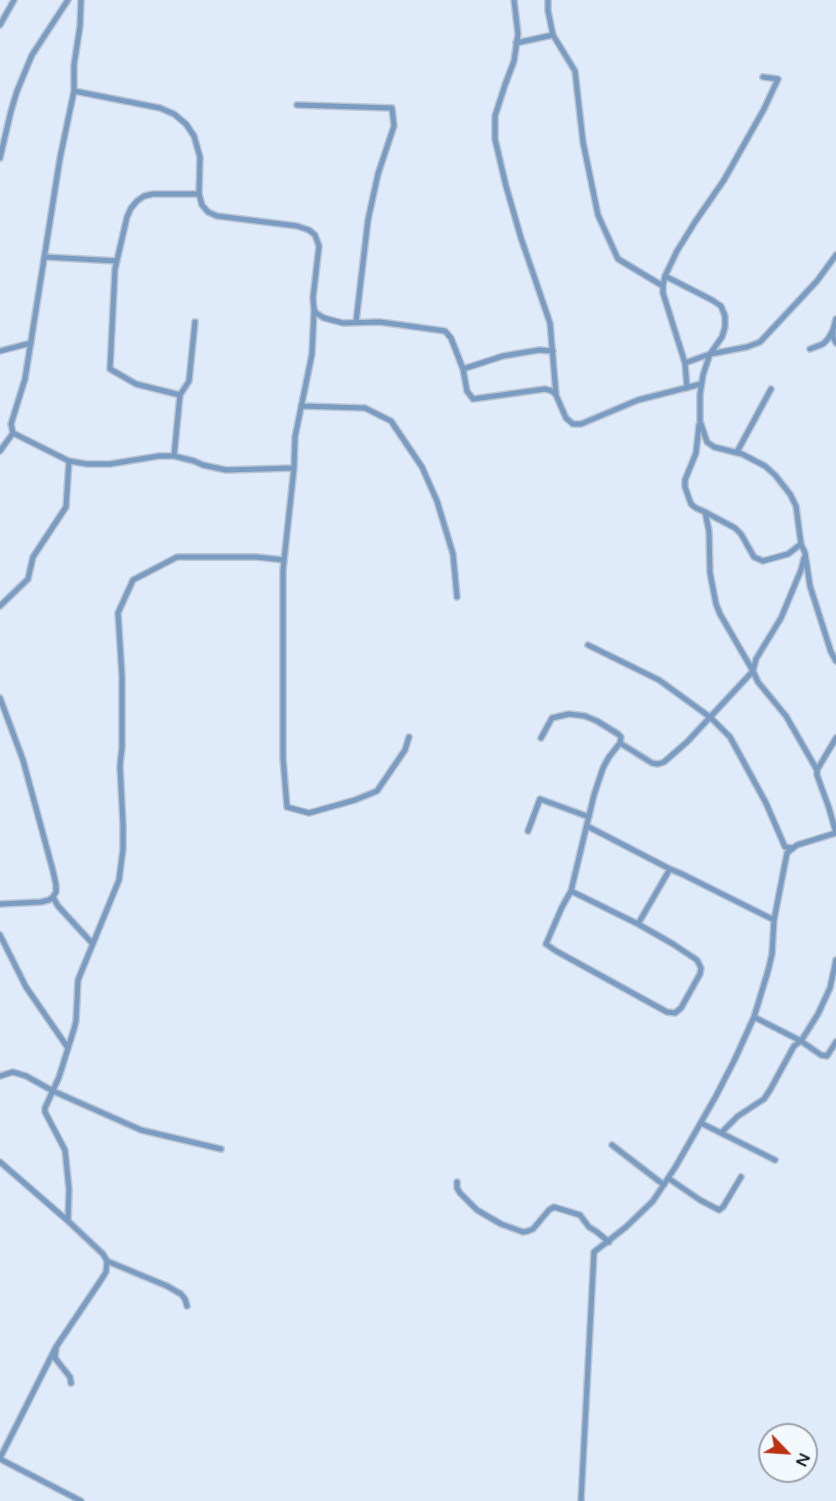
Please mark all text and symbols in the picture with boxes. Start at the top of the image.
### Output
north arrow [758,1423,818,1483]
text: N [791,1450,814,1470]

